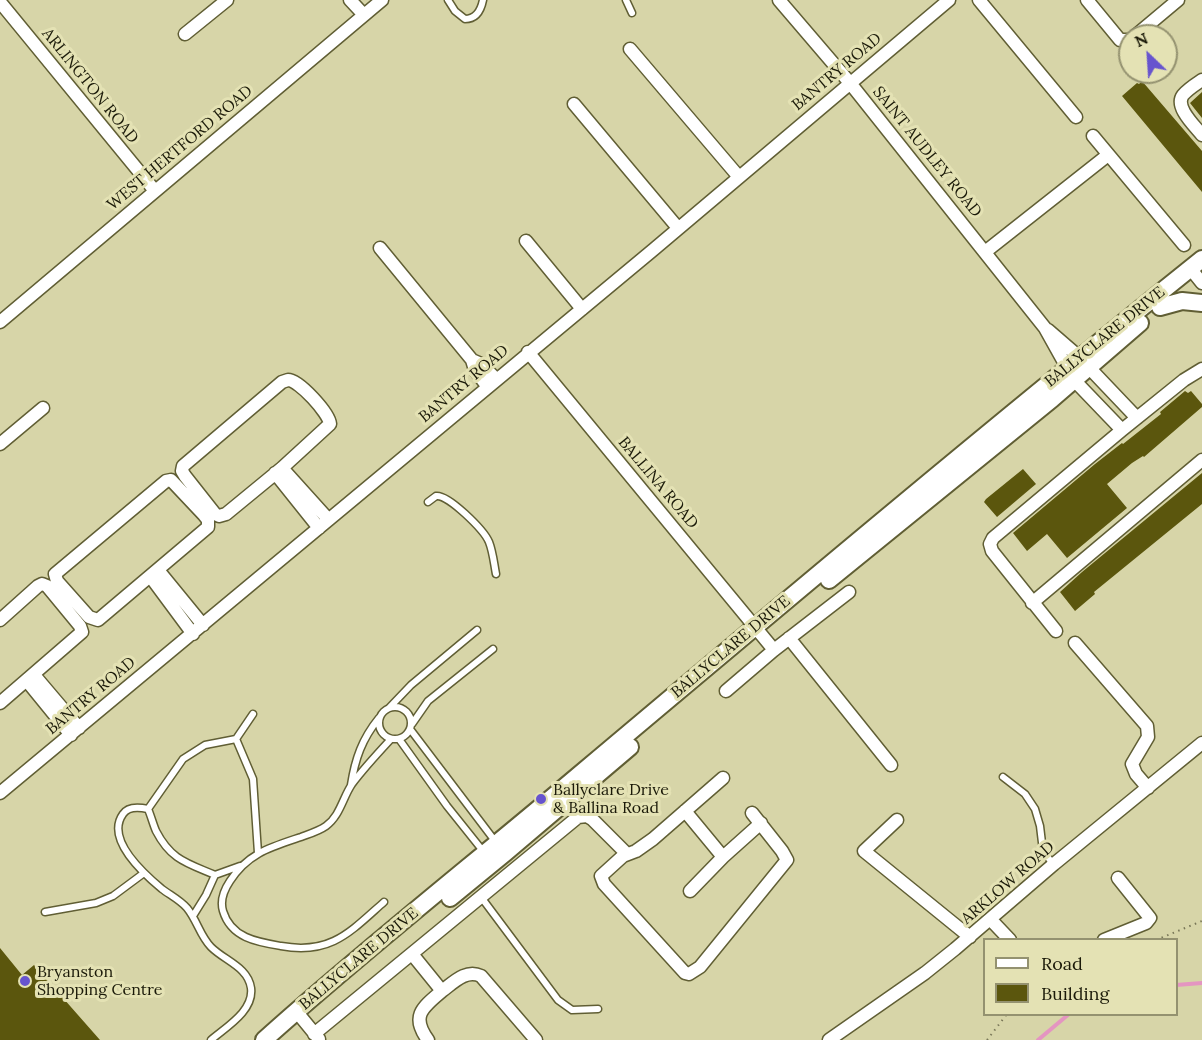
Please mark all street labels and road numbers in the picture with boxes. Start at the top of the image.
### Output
street label: ARLINGTON ROAD [38,25,142,147]
street label: BANTRY ROAD [788,29,886,115]
street label: WEST HERTFORD ROAD [103,82,257,214]
street label: SAINT AUDLEY ROAD [868,83,986,221]
street label: BALLYCLARE DRIVE [1041,283,1169,391]
street label: BANTRY ROAD [415,341,513,427]
street label: BALLINA ROAD [614,433,702,533]
street label: BALLYCLARE DRIVE [668,592,794,702]
street label: BANTRY ROAD [42,653,140,739]
street label: ARKLOW ROAD [958,837,1058,929]
street label: BALLYCLARE DRIVE [296,904,422,1014]

